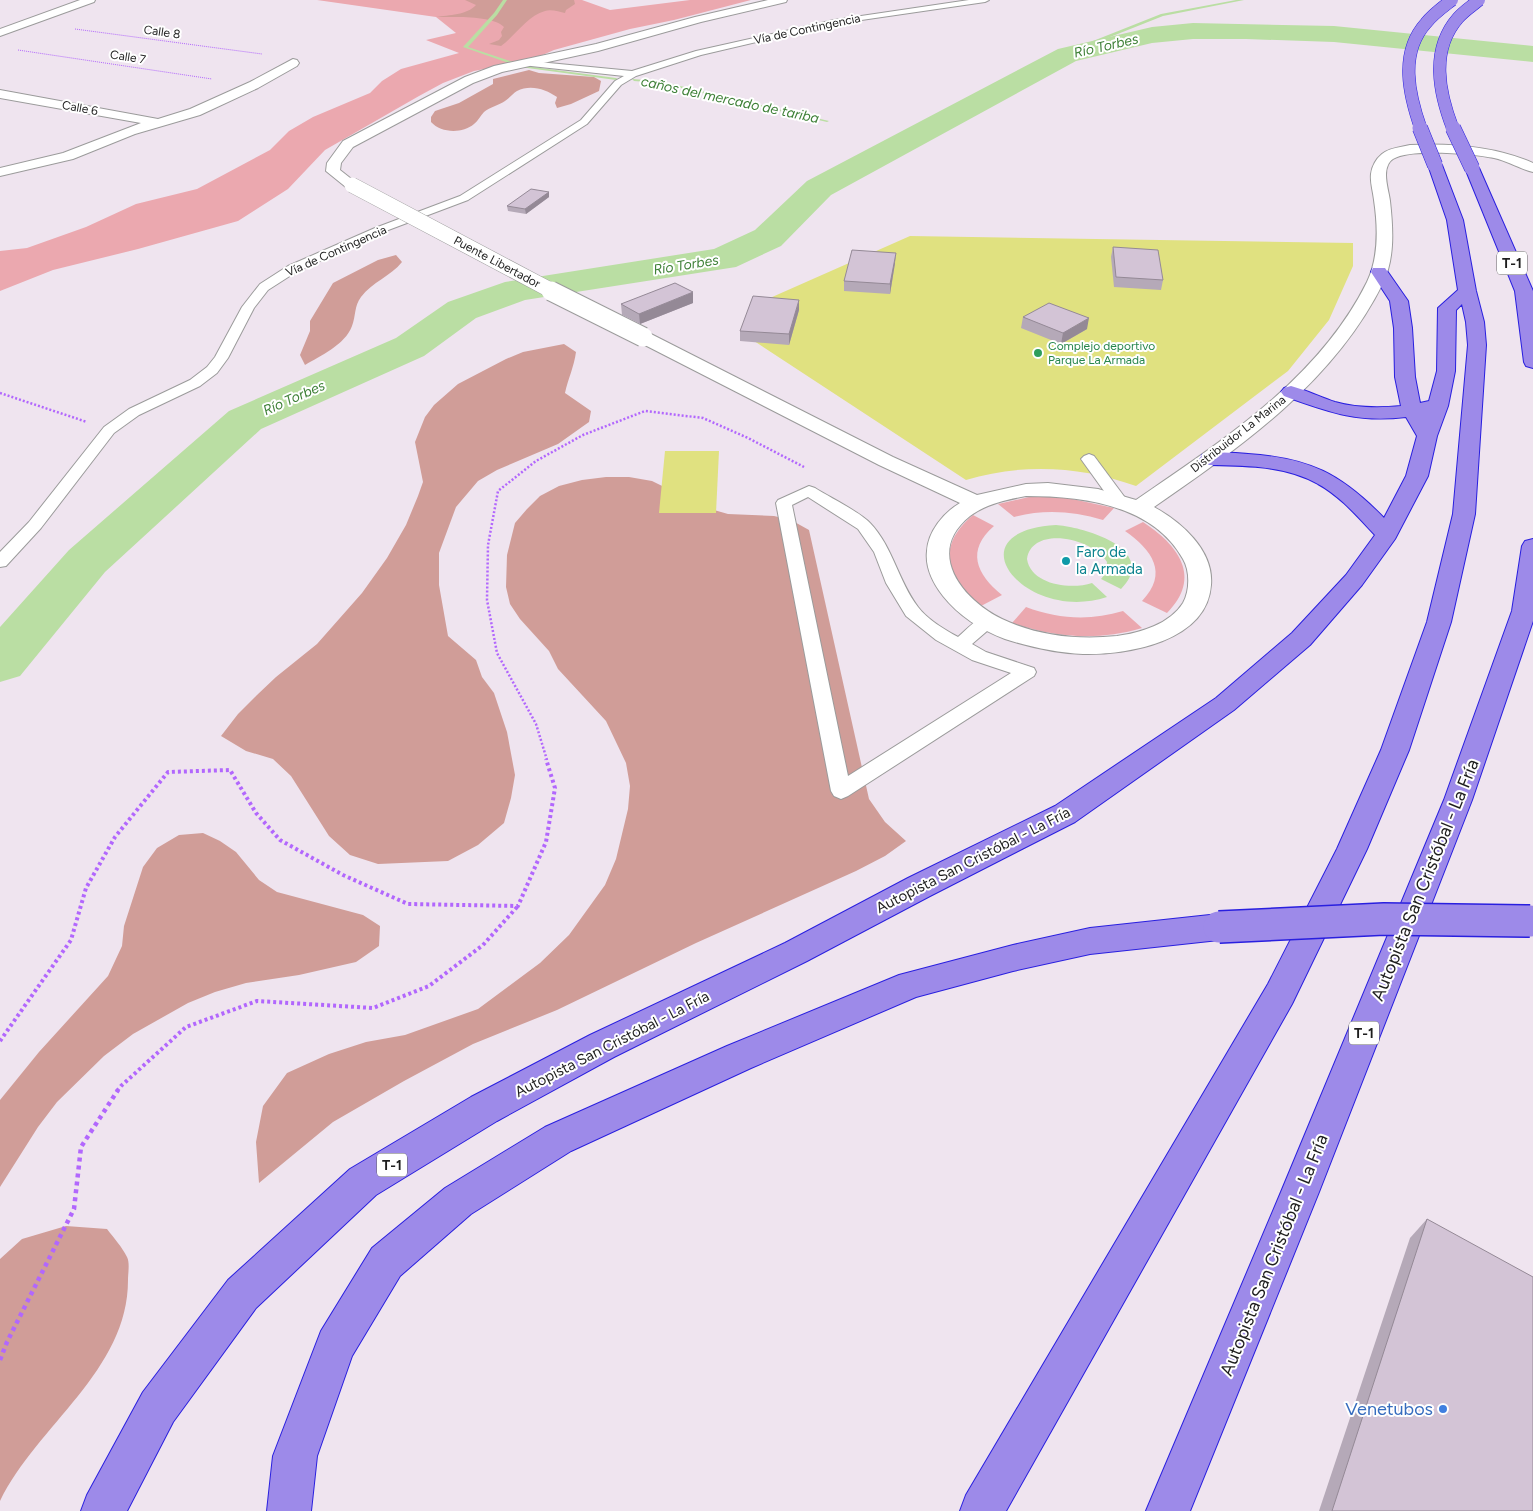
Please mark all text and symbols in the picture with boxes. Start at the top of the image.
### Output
street label: Vía de Contingencia [752,11,862,47]
street label: Calle 8 [143,22,181,42]
water label: Río Torbes [1072,30,1140,62]
street label: Calle 7 [109,47,147,67]
water label: caños del mercado de tariba [639,73,821,127]
street label: Calle 6 [61,98,99,118]
street label: Vía de Contingencia [283,222,389,280]
street label: Puente Libertador [451,233,543,291]
water label: Río Torbes [652,251,720,279]
road number: T-1 [1497,252,1527,274]
place label: Complejo deportivo Parque La Armada [1048,339,1155,367]
marker: Complejo deportivo Parque La Armada [1032,347,1044,359]
water label: Río Torbes [260,377,328,419]
street label: Distribuidor La Marina [1188,393,1288,475]
place label: Faro de la Armada [1076,543,1143,578]
marker: Faro de la Armada [1060,555,1072,567]
street label: Autopista San Cristóbal - La Fría [1366,756,1484,1004]
street label: Autopista San Cristóbal - La Fría [873,803,1073,917]
street label: Autopista San Cristóbal - La Fría [512,987,712,1101]
road number: T-1 [1349,1021,1379,1044]
street label: Autopista San Cristóbal - La Fría [1215,1131,1333,1379]
road number: T-1 [377,1154,407,1176]
place label: Venetubos [1345,1398,1433,1420]
marker: Venetubos [1437,1403,1449,1415]

